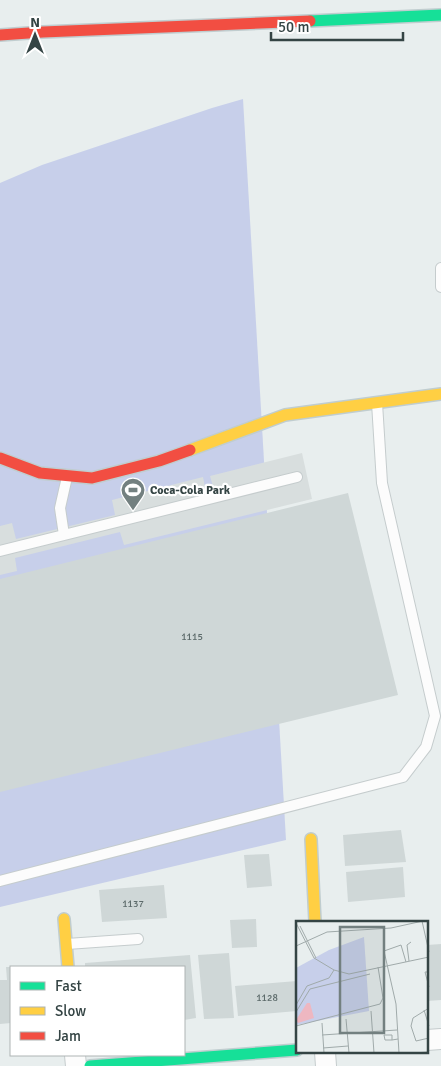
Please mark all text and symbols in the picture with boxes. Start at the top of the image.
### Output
north arrow [10,10,60,60]
scale bar [271,10,404,42]
text: N [30,14,40,31]
text: 50 m [278,18,309,36]
sports icon: Coca-Cola Park [120,477,146,511]
place label: Coca-Cola Park [150,483,231,498]
house number: 1115 [181,631,203,643]
house number: 1137 [122,898,144,910]
inset map [296,921,428,1054]
legend [10,966,185,1056]
text: Fast [55,977,82,995]
house number: 1128 [256,992,278,1004]
text: Slow [55,1002,86,1020]
text: Jam [55,1027,81,1045]

